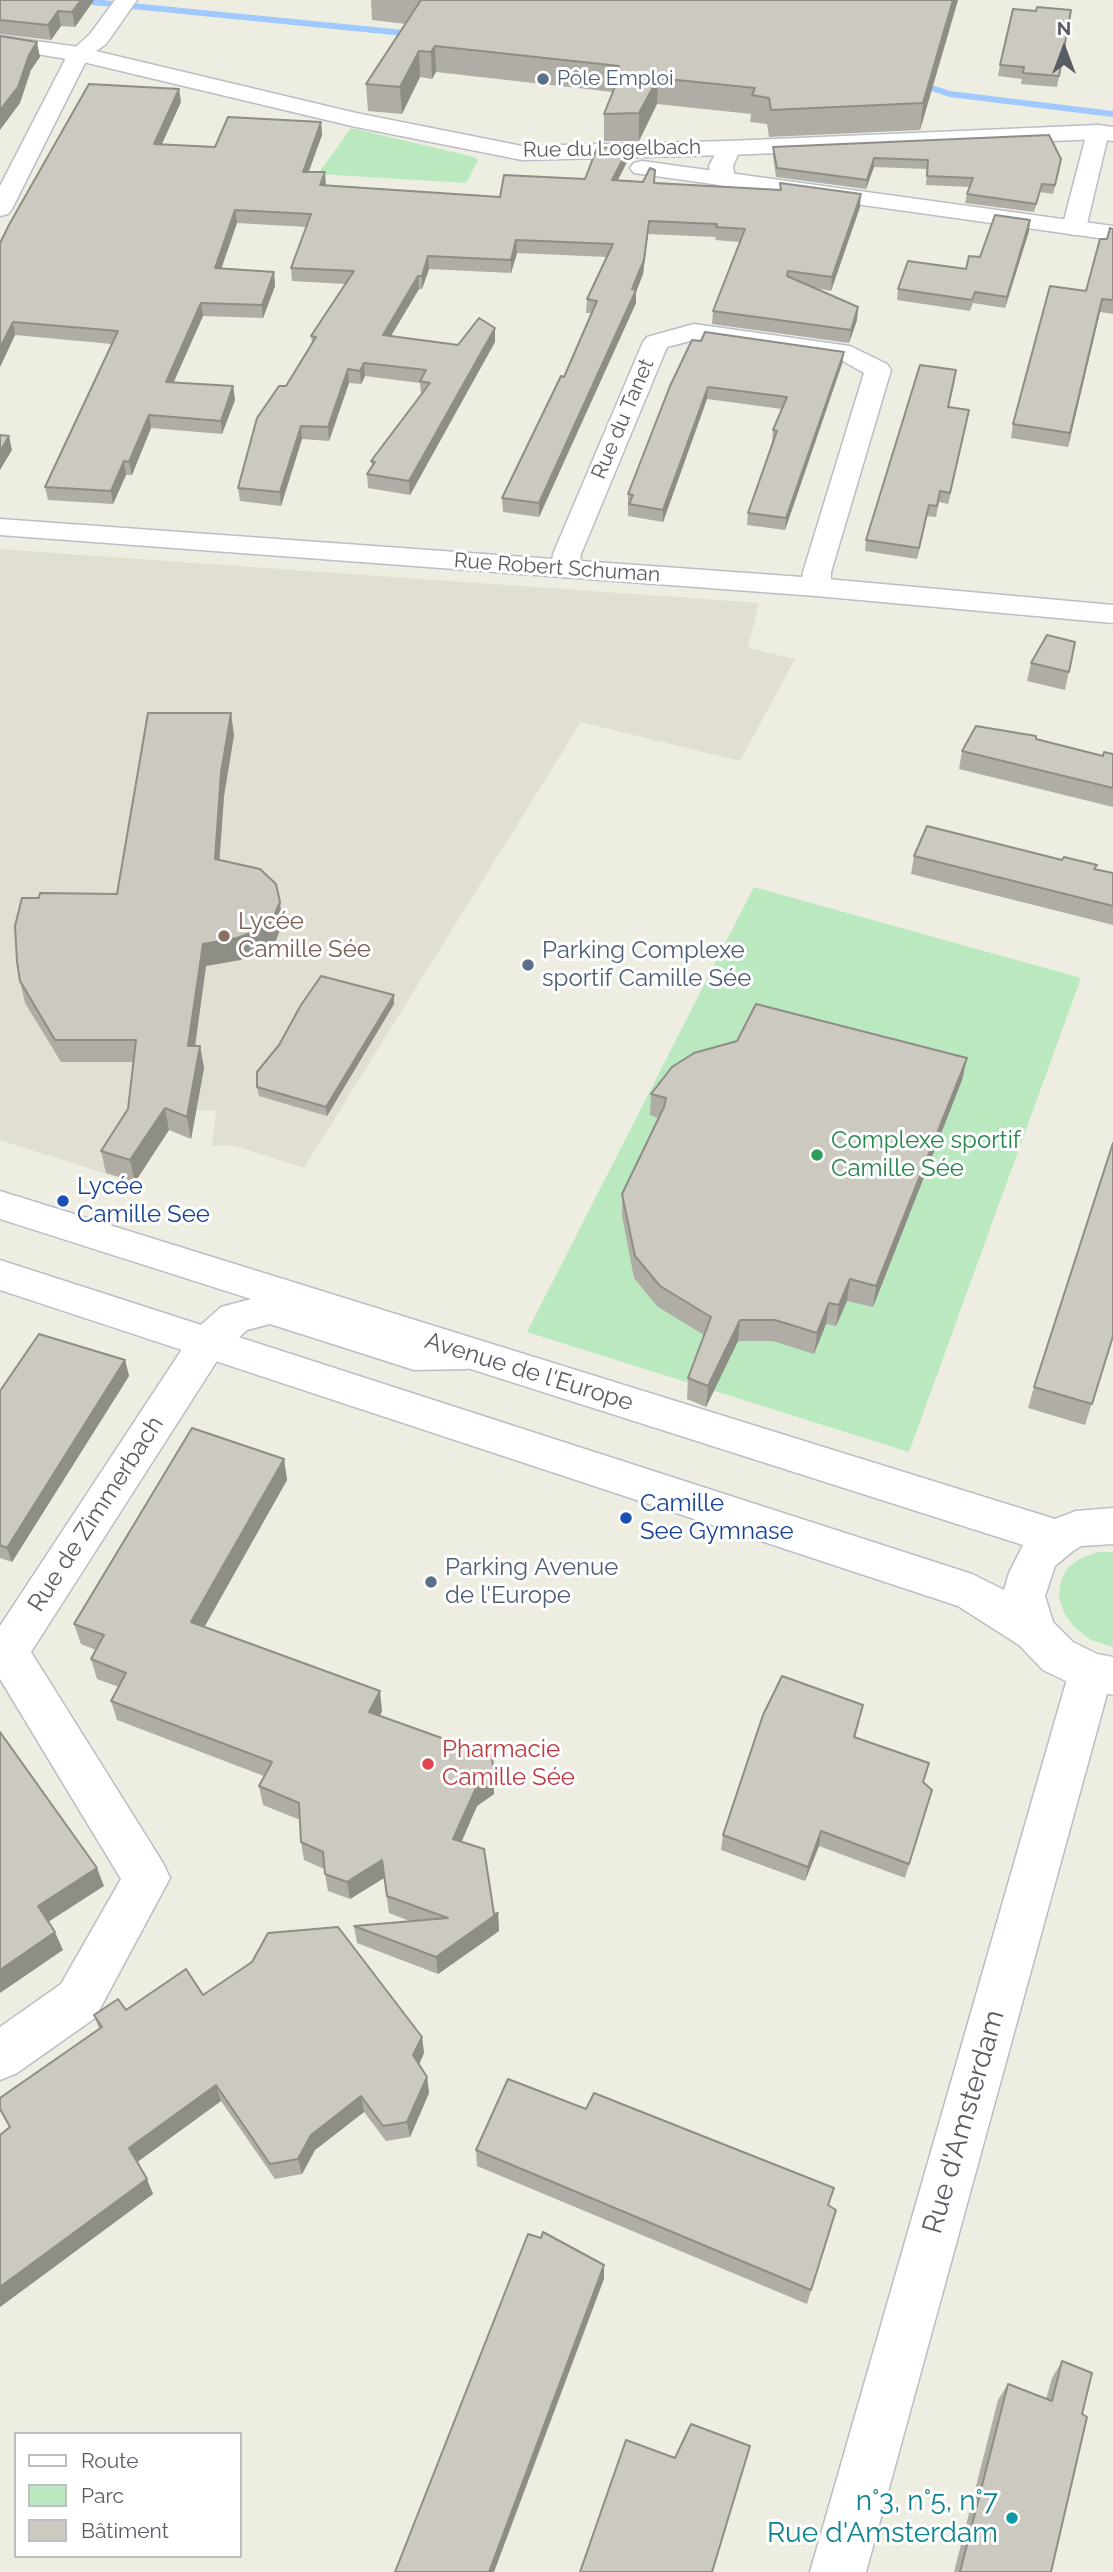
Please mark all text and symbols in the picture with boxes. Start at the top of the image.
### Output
north arrow [1029,14,1099,84]
text: N [1057,17,1071,39]
place label: Pôle Emploi [557,66,673,92]
marker: Pôle Emploi [535,71,551,87]
street label: Rue du Logelbach [523,135,701,163]
street label: Rue du Tanet [586,355,660,483]
street label: Rue Robert Schuman [453,548,661,588]
place label: Lycée Camille Sée [238,908,371,964]
marker: Lycée Camille Sée [216,928,232,944]
place label: Parking Complexe sportif Camille Sée [542,937,751,993]
marker: Parking Complexe sportif Camille Sée [520,957,536,973]
place label: Complexe sportif Camille Sée [831,1127,1021,1183]
marker: Complexe sportif Camille Sée [809,1147,825,1163]
place label: Lycée Camille See [77,1173,210,1229]
marker: Lycée Camille See [55,1193,71,1209]
street label: Avenue de l'Europe [421,1327,637,1417]
street label: Rue de Zimmerbach [22,1411,170,1617]
place label: Camille See Gymnase [640,1490,794,1546]
marker: Camille See Gymnase [618,1510,634,1526]
place label: Parking Avenue de l'Europe [445,1554,618,1610]
marker: Parking Avenue de l'Europe [423,1574,439,1590]
place label: Pharmacie Camille Sée [442,1736,575,1792]
marker: Pharmacie Camille Sée [420,1756,436,1772]
street label: Rue d'Amsterdam [916,2006,1012,2238]
legend [14,2432,242,2558]
text: Route [81,2448,139,2473]
text: Parc [81,2483,124,2508]
place label: n°3, n°5, n°7 Rue d'Amsterdam [767,2485,998,2551]
marker: n°3, n°5, n°7 Rue d'Amsterdam [1004,2510,1020,2526]
text: Bâtiment [81,2518,169,2543]

